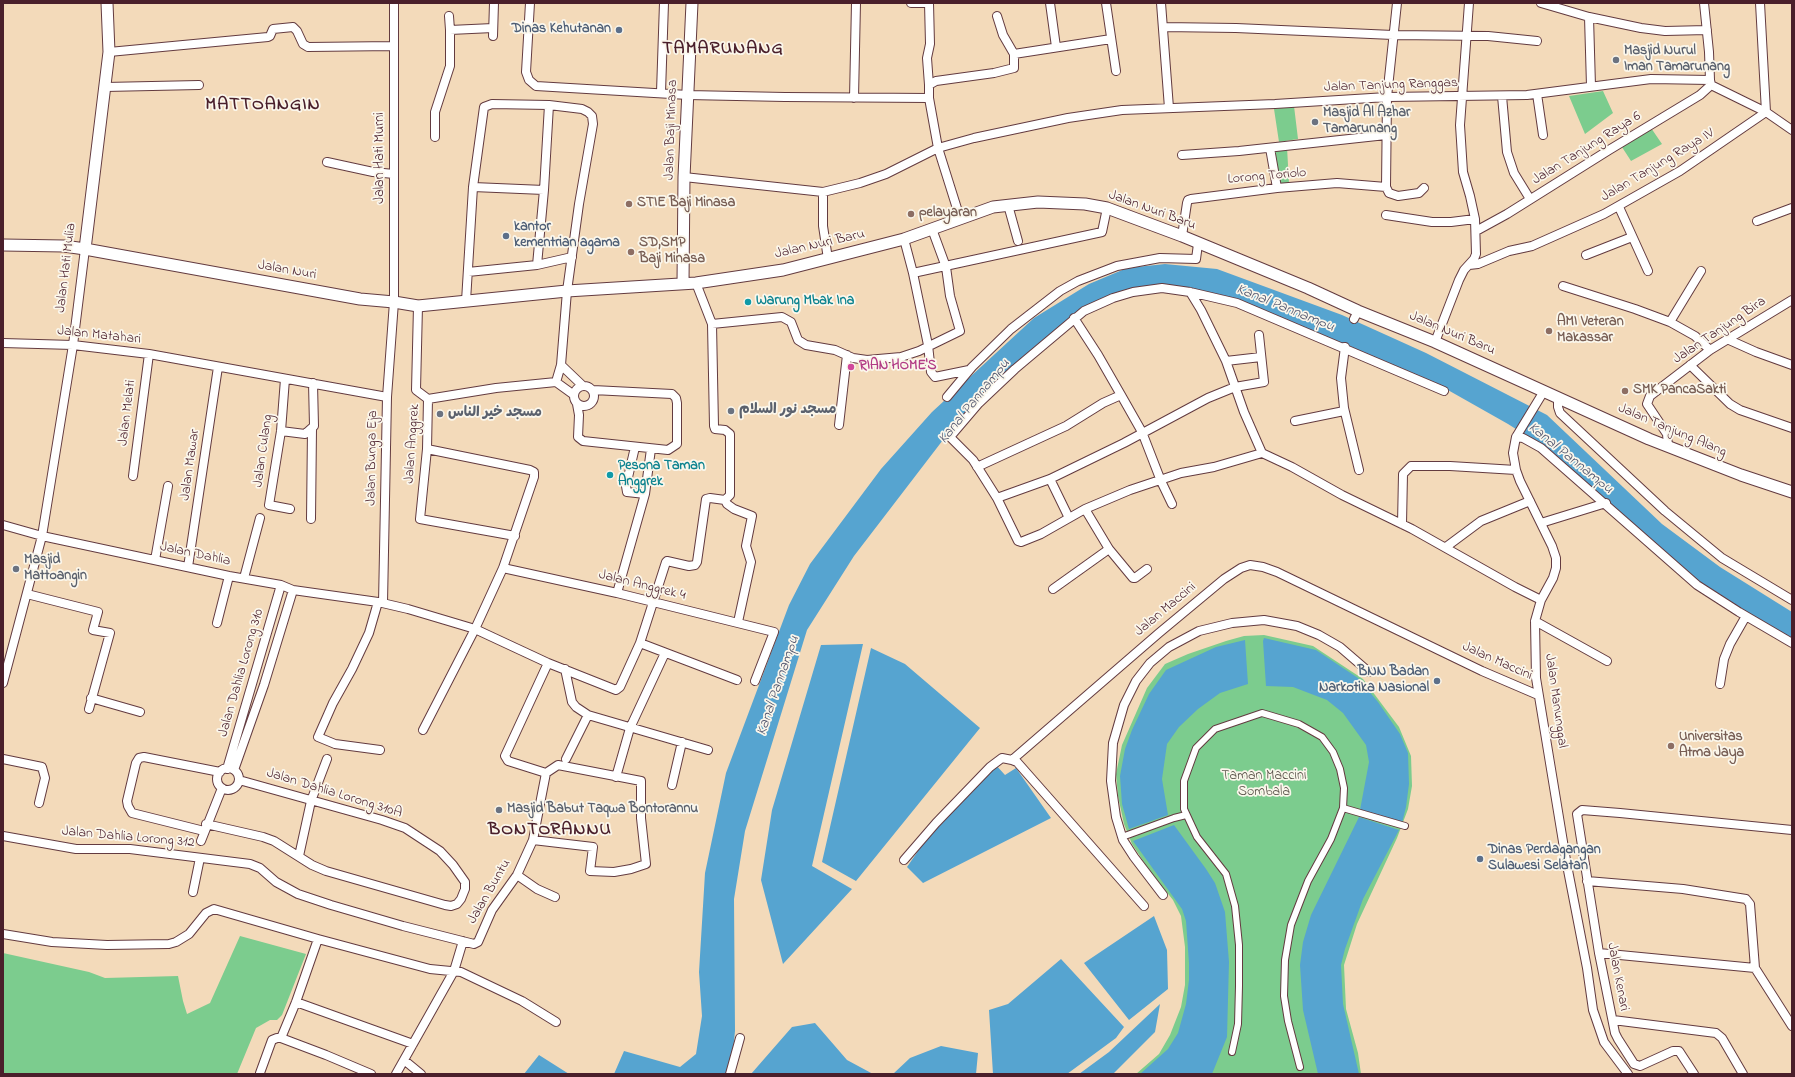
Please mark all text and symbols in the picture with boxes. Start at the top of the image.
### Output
place label: Dinas Kehutanan [512,22,611,38]
marker: Dinas Kehutanan [614,25,624,35]
district label: TAMARUNANG [662,39,784,61]
place label: Masjid Nurul Iman Tamarunang [1624,44,1730,76]
marker: Masjid Nurul Iman Tamarunang [1611,55,1621,65]
street label: Jalan Tanjung Ranggas [1324,75,1458,97]
street label: Jalan Baji Minasa [662,79,682,181]
district label: MATTOANGIN [205,95,321,117]
place label: Masjid Al Azhar Tamarunang [1323,106,1410,138]
street label: Jalan Tanjung Raya 6 [1530,109,1644,189]
street label: Jalan Hati Murni [373,112,389,204]
marker: Masjid Al Azhar Tamarunang [1310,117,1320,127]
street label: Jalan Tanjung Raya IV [1599,126,1717,206]
street label: Lorong Toriolo [1227,165,1307,189]
street label: Jalan Nuri Baru [1106,187,1198,235]
place label: STIE Baji Minasa [637,196,735,212]
marker: STIE Baji Minasa [624,199,634,209]
place label: pelayaran [919,206,977,222]
marker: pelayaran [906,209,916,219]
place label: kantor kementrian agama [514,220,620,252]
street label: Jalan Hati Mulia [53,222,81,314]
street label: Jalan Nuri Baru [773,226,867,264]
marker: kantor kementrian agama [501,231,511,241]
place label: SD,SMP Baji Minasa [639,236,705,268]
marker: SD,SMP Baji Minasa [626,247,636,257]
street label: Jalan Nuri [256,258,318,284]
water label: Kanal Pannampu [1233,281,1337,337]
place label: Warung Mbak Ina [756,294,854,310]
street label: Jalan Tanjung Bira [1670,294,1770,368]
marker: Warung Mbak Ina [743,297,753,307]
street label: Jalan Nuri Baru [1406,308,1498,360]
place label: AMI Veteran Makassar [1557,315,1624,348]
street label: Jalan Matahari [56,323,142,349]
marker: AMI Veteran Makassar [1544,326,1554,336]
water label: Kanal Pannampu [935,356,1015,448]
place label: RIAN HOME'S [859,359,936,375]
marker: RIAN HOME'S [846,362,856,372]
street label: Jalan Melati [116,379,140,447]
place label: SMK PancaSakti [1633,383,1726,399]
marker: SMK PancaSakti [1620,386,1630,396]
street label: Jalan Tanjung Alang [1615,401,1729,461]
place label: مسجد نور السلام [739,403,836,419]
street label: Jalan Anggrek [402,404,424,484]
place label: مسجد خير الناس [448,406,542,422]
marker: مسجد نور السلام [726,406,736,416]
marker: مسجد خير الناس [435,409,445,419]
street label: Jalan Bunga Eja [364,410,382,506]
street label: Jalan Culang [251,413,277,489]
water label: Kanal Pannampu [1524,419,1616,499]
street label: Jalan Mawar [178,428,204,502]
place label: Pesona Taman Anggrek [618,459,705,492]
marker: Pesona Taman Anggrek [605,470,615,480]
street label: Jalan Dahlia [158,539,232,571]
place label: Masjid Mattoangin [24,553,87,586]
marker: Masjid Mattoangin [11,564,21,574]
street label: Jalan Anggrek 4 [597,567,687,605]
street label: Jalan Maccini [1132,579,1200,641]
street label: Jalan Dahlia Lorong 310 [216,607,268,739]
water label: Kanal Pannampu [754,634,804,738]
street label: Jalan Maccini [1459,639,1535,685]
street label: Jalan Manunggal [1540,653,1570,749]
place label: BNN Badan Narkotika Nasional [1319,665,1429,698]
marker: BNN Badan Narkotika Nasional [1432,676,1442,686]
place label: Universitas Atma Jaya [1679,730,1744,762]
marker: Universitas Atma Jaya [1666,741,1676,751]
street label: Jalan Dahlia Lorong 310A [264,765,404,823]
park label: Taman Maccini Sombala [1222,769,1306,802]
place label: Masjid Babut Taqwa Bontorannu [507,802,698,818]
marker: Masjid Babut Taqwa Bontorannu [494,805,504,815]
district label: BONTORANNU [488,820,612,842]
street label: Jalan Dahlia Lorong 312 [61,824,195,852]
place label: Dinas Perdagangan Sulawesi Selatan [1488,843,1601,876]
marker: Dinas Perdagangan Sulawesi Selatan [1475,854,1485,864]
street label: Jalan Buntu [465,857,515,927]
street label: Jalan Kenari [1602,941,1632,1013]

